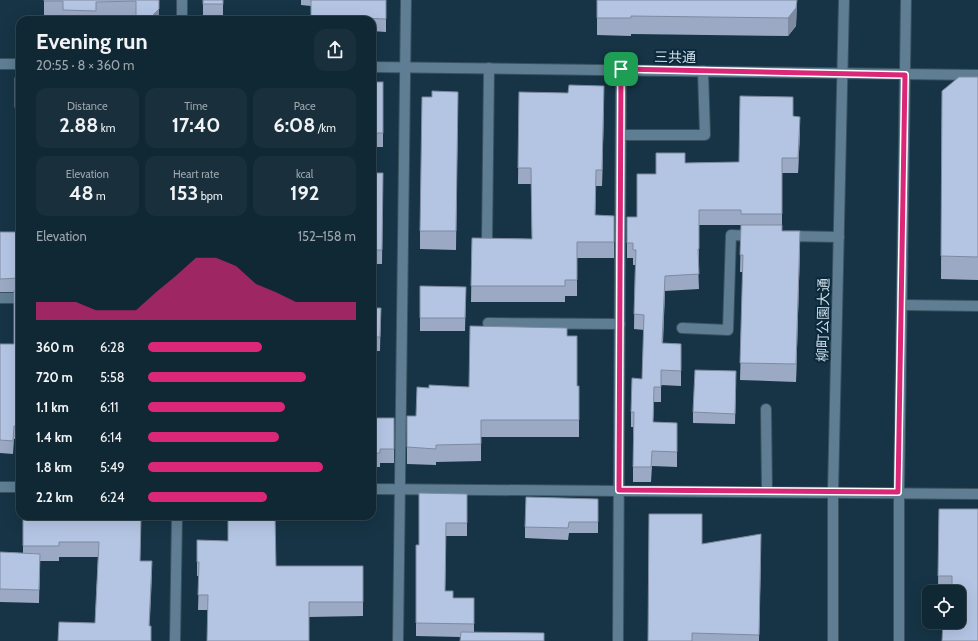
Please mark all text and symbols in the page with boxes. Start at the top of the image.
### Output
text: Evening run [36,28,148,55]
button: share [314,29,356,71]
street label: 三共通 [654,48,696,66]
pin [604,52,638,86]
text: 20:55 · 8 × 360 m [36,57,134,73]
icon: arrive [610,58,632,80]
text: Distance [67,99,108,113]
text: Time [184,99,208,113]
text: Pace [294,99,316,113]
text: 2.88 [59,113,98,137]
text: 17:40 [172,113,220,137]
text: 6:08 [273,113,315,137]
text: km [98,121,115,135]
text: /km [315,121,336,135]
text: Elevation [66,167,109,181]
text: Heart rate [173,167,219,181]
text: kcal [296,167,313,181]
text: 48 [69,181,94,205]
text: 153 [169,181,198,205]
text: 192 [290,181,319,205]
text: m [94,189,106,203]
text: bpm [198,189,223,203]
text: Elevation [36,228,87,244]
text: 152–158 m [298,228,356,244]
street label: 柳町公園大通 [813,278,833,362]
text: 360 m [36,339,74,355]
text: 6:28 [100,339,125,355]
text: 720 m [36,369,73,385]
text: 5:58 [100,369,125,385]
text: 1.1 km [36,399,69,415]
text: 6:11 [100,399,119,415]
text: 1.4 km [36,429,72,445]
text: 6:14 [100,429,122,445]
text: 1.8 km [36,459,72,475]
text: 5:49 [100,459,125,475]
text: 2.2 km [36,489,73,505]
text: 6:24 [100,489,124,505]
map controls [922,585,966,629]
button: locate [922,585,966,629]

